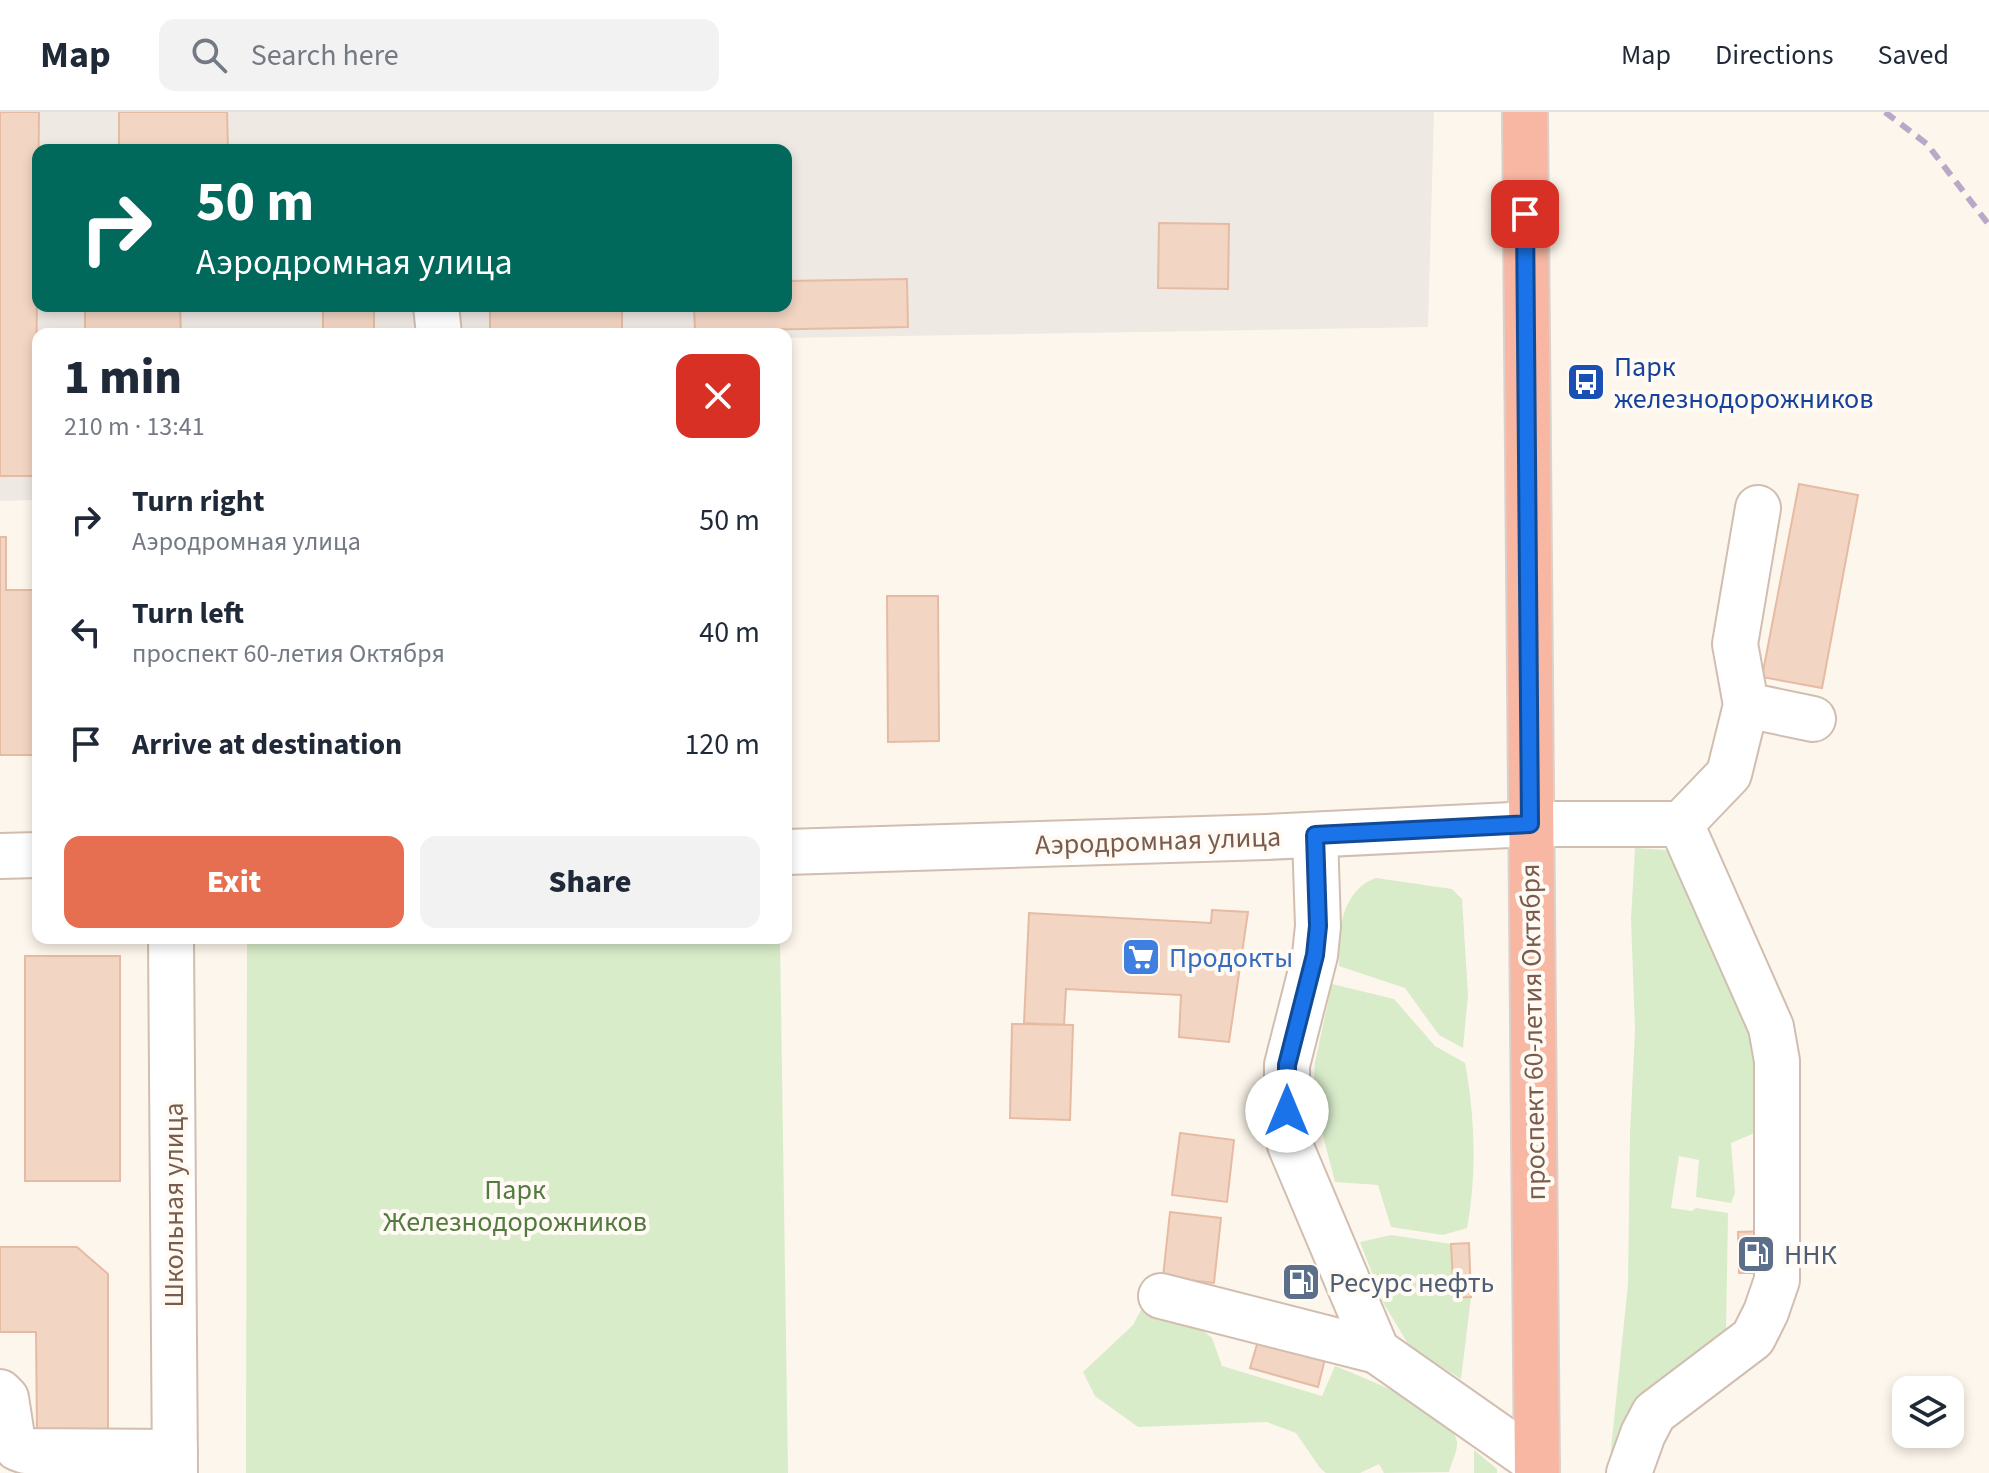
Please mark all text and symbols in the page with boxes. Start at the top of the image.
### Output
search box [159,19,719,91]
text: Map [40,28,111,82]
icon: search [187,33,231,77]
text: Search here [251,34,399,77]
text: Map [1621,35,1671,75]
text: Directions [1715,35,1834,75]
text: Saved [1878,35,1949,75]
text: 50 m [196,163,314,242]
icon: right [64,176,168,280]
pin [1491,180,1559,248]
icon: arrive [1503,192,1547,236]
text: Аэродромная улица [196,237,513,288]
text: 1 min [64,344,182,412]
place label: Парк железнодорожников [1614,347,1874,419]
button: close [676,354,760,438]
bus stop icon: Парк железнодорожников [1565,361,1607,403]
text: 210 m · 13:41 [64,408,205,445]
text: Turn right [132,480,264,523]
icon: right [64,498,108,542]
text: 50 m [699,499,760,542]
text: Аэродромная улица [132,523,361,560]
text: Turn left [132,592,244,635]
icon: left [64,610,108,654]
text: 40 m [699,611,760,654]
text: проспект 60-летия Октября [132,635,445,672]
icon: arrive [64,722,108,766]
text: Arrive at destination [132,723,402,766]
text: 120 m [684,723,760,766]
street label: Аэродромная улица [1034,817,1282,865]
button: Exit [64,836,404,928]
button: Share [420,836,760,928]
street label: проспект 60-летия Октября [1510,863,1556,1201]
supermarket icon: Продокты [1120,936,1162,978]
place label: Продокты [1169,938,1293,978]
position arrow [1245,1069,1329,1153]
street label: Школьная улица [154,1103,194,1308]
park label: Парк Железнодорожников [383,1170,647,1242]
fuel station icon: ННК [1735,1233,1777,1275]
place label: ННК [1784,1235,1838,1275]
fuel station icon: Ресурс нефть [1280,1261,1322,1303]
place label: Ресурс нефть [1329,1263,1494,1303]
map controls [1892,1376,1964,1448]
button: layers [1892,1376,1964,1448]

